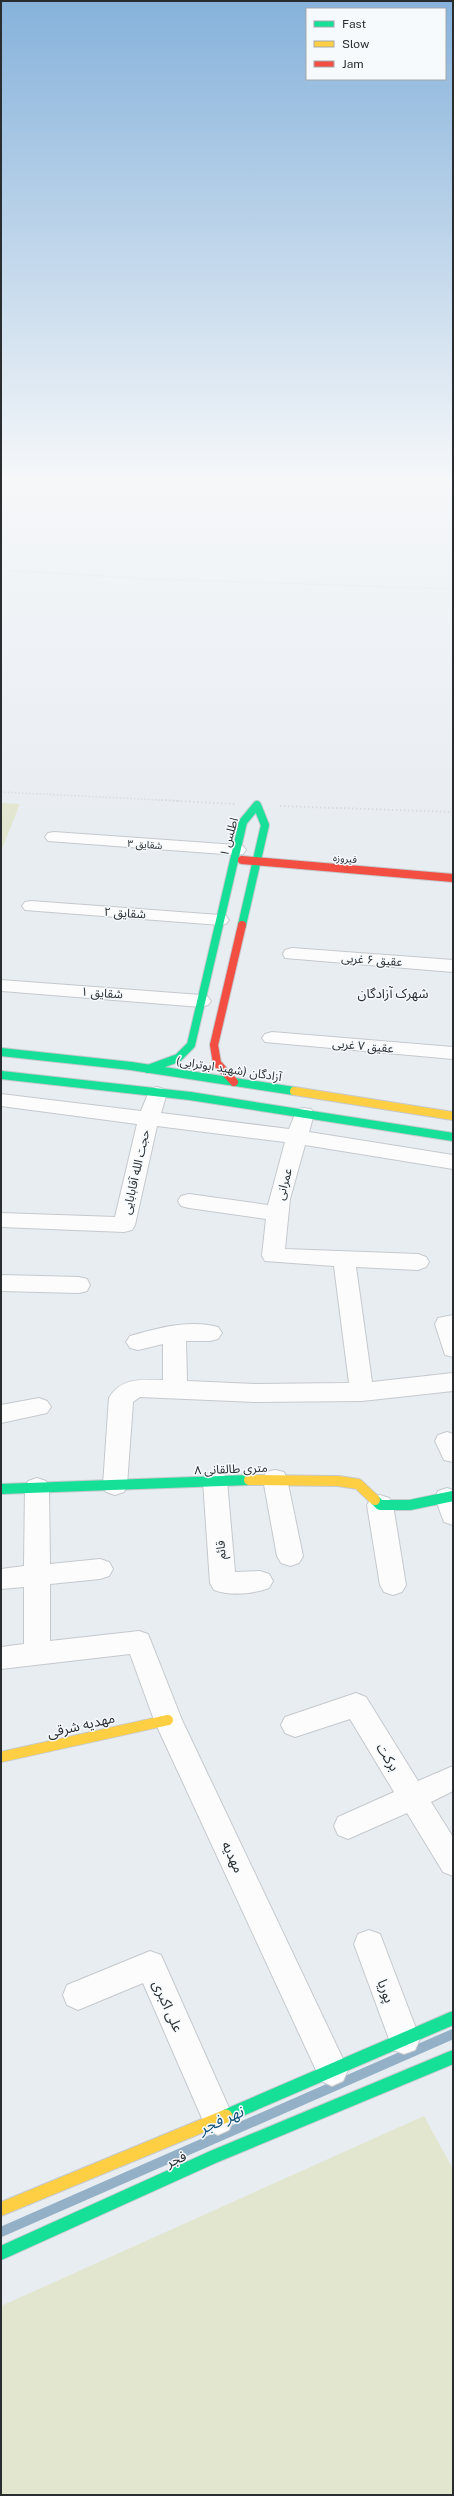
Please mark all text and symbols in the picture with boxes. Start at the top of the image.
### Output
legend [306,8,446,80]
text: Fast [342,17,367,31]
text: Slow [342,37,370,51]
text: Jam [342,57,364,71]
street label: اطلس ۱ [217,816,241,858]
street label: شقایق ۳ [127,837,163,852]
street label: فیروزه [332,851,358,866]
street label: شقایق ۲ [104,905,146,922]
street label: عقیق ۶ غربی [341,951,403,970]
street label: شقایق ۱ [81,985,123,1002]
district label: شهرک آزادگان [358,986,428,1002]
street label: عقیق ۷ غربی [332,1036,394,1057]
street label: آزادگان (شهید ابوترابی) [175,1054,283,1084]
street label: حجت الله آقابابایی [119,1128,153,1216]
street label: عمرانی [273,1167,295,1201]
street label: ۸ متری طالقانی [194,1461,268,1477]
street label: قائم [213,1540,231,1560]
street label: مهدیه شرقی [46,1709,117,1742]
street label: برکت [372,1740,403,1775]
street label: مهدیه [218,1839,247,1876]
street label: پوریا [372,1977,398,2006]
street label: علی اکبری [149,1978,187,2035]
water label: نهر فجر [194,2101,247,2139]
street label: فجر [162,2147,189,2172]

